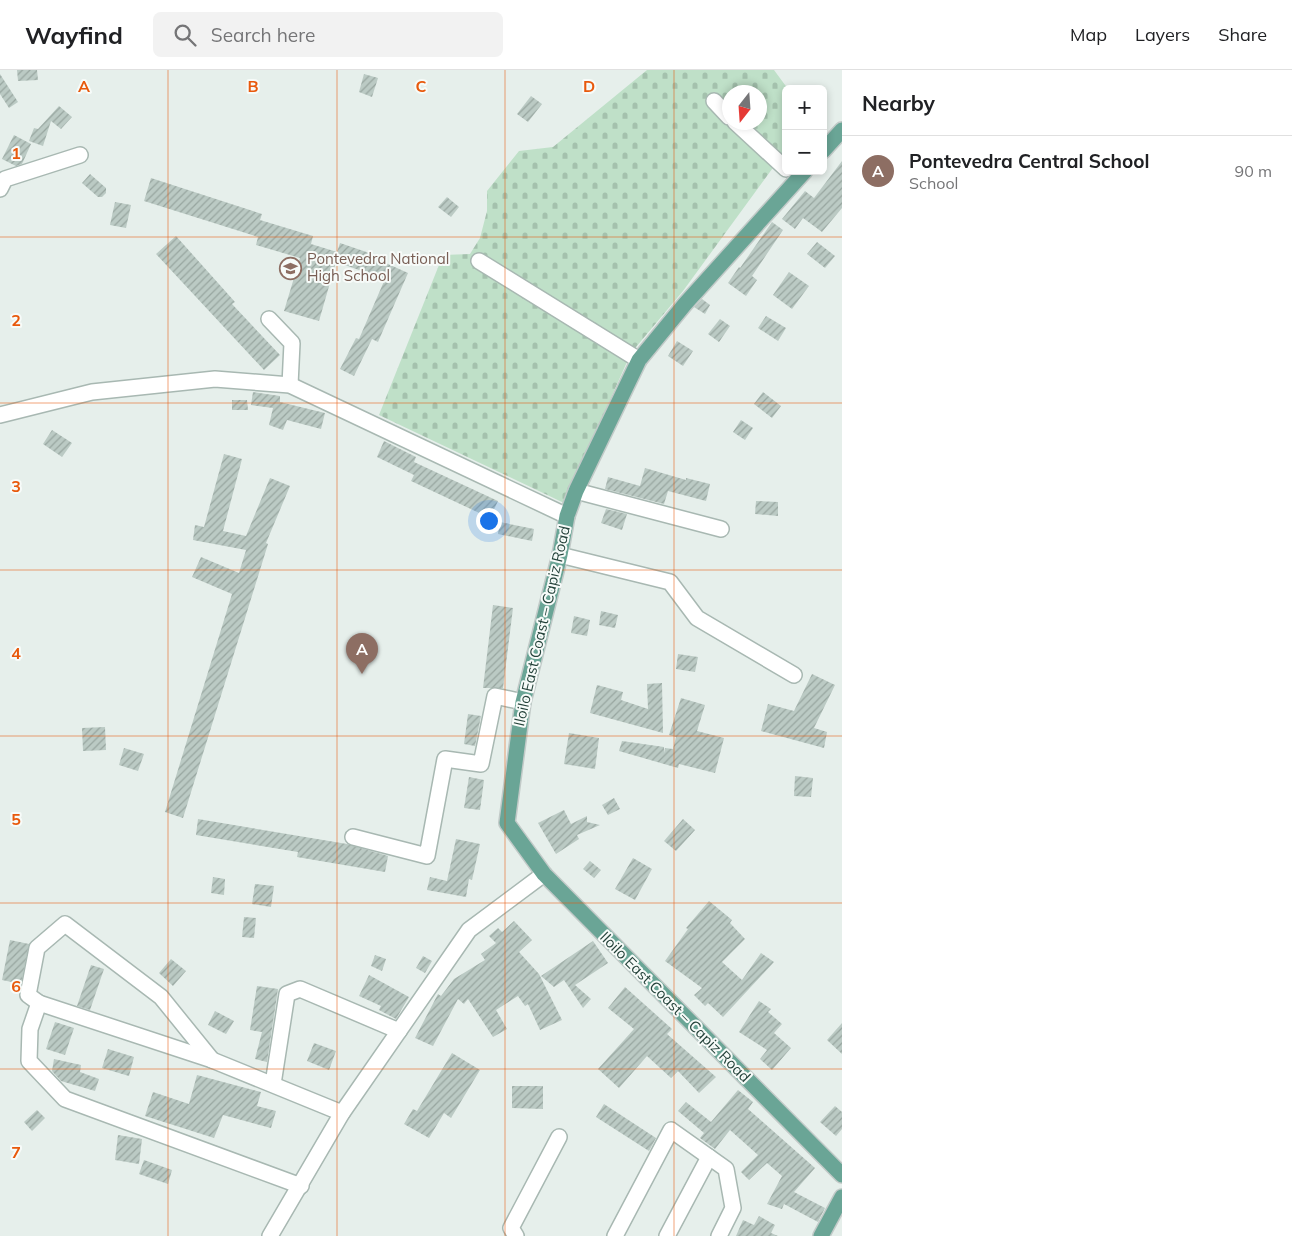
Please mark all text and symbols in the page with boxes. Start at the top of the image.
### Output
search box [153,12,503,57]
text: Wayfind [25,20,123,50]
icon: search [171,21,199,49]
text: Search here [211,23,315,47]
text: Map [1070,23,1107,46]
text: Layers [1135,23,1190,46]
text: Share [1218,23,1267,46]
text: A [78,76,90,96]
text: B [247,76,259,96]
text: C [416,76,427,96]
text: D [583,76,595,96]
north arrow [722,85,767,130]
map controls [782,85,827,175]
button: + [782,85,827,130]
text: Nearby [862,90,935,116]
button: − [782,130,827,175]
text: 1 [11,143,21,163]
text: Pontevedra Central School [909,149,1149,173]
text: A [872,161,884,181]
text: 90 m [1235,161,1272,181]
text: School [909,173,958,193]
place label: Pontevedra National High School [307,249,449,285]
school or university icon: Pontevedra National High School [279,256,303,280]
text: 2 [11,310,21,330]
text: 3 [11,476,21,496]
your location [476,508,502,534]
street label: Iloilo East Coast – Capiz Road [509,524,574,728]
pin: A [346,633,378,674]
text: 4 [11,643,21,663]
text: 5 [11,809,21,829]
street label: Iloilo East Coast – Capiz Road [596,927,755,1086]
text: 6 [11,976,21,996]
text: 7 [11,1142,21,1162]

